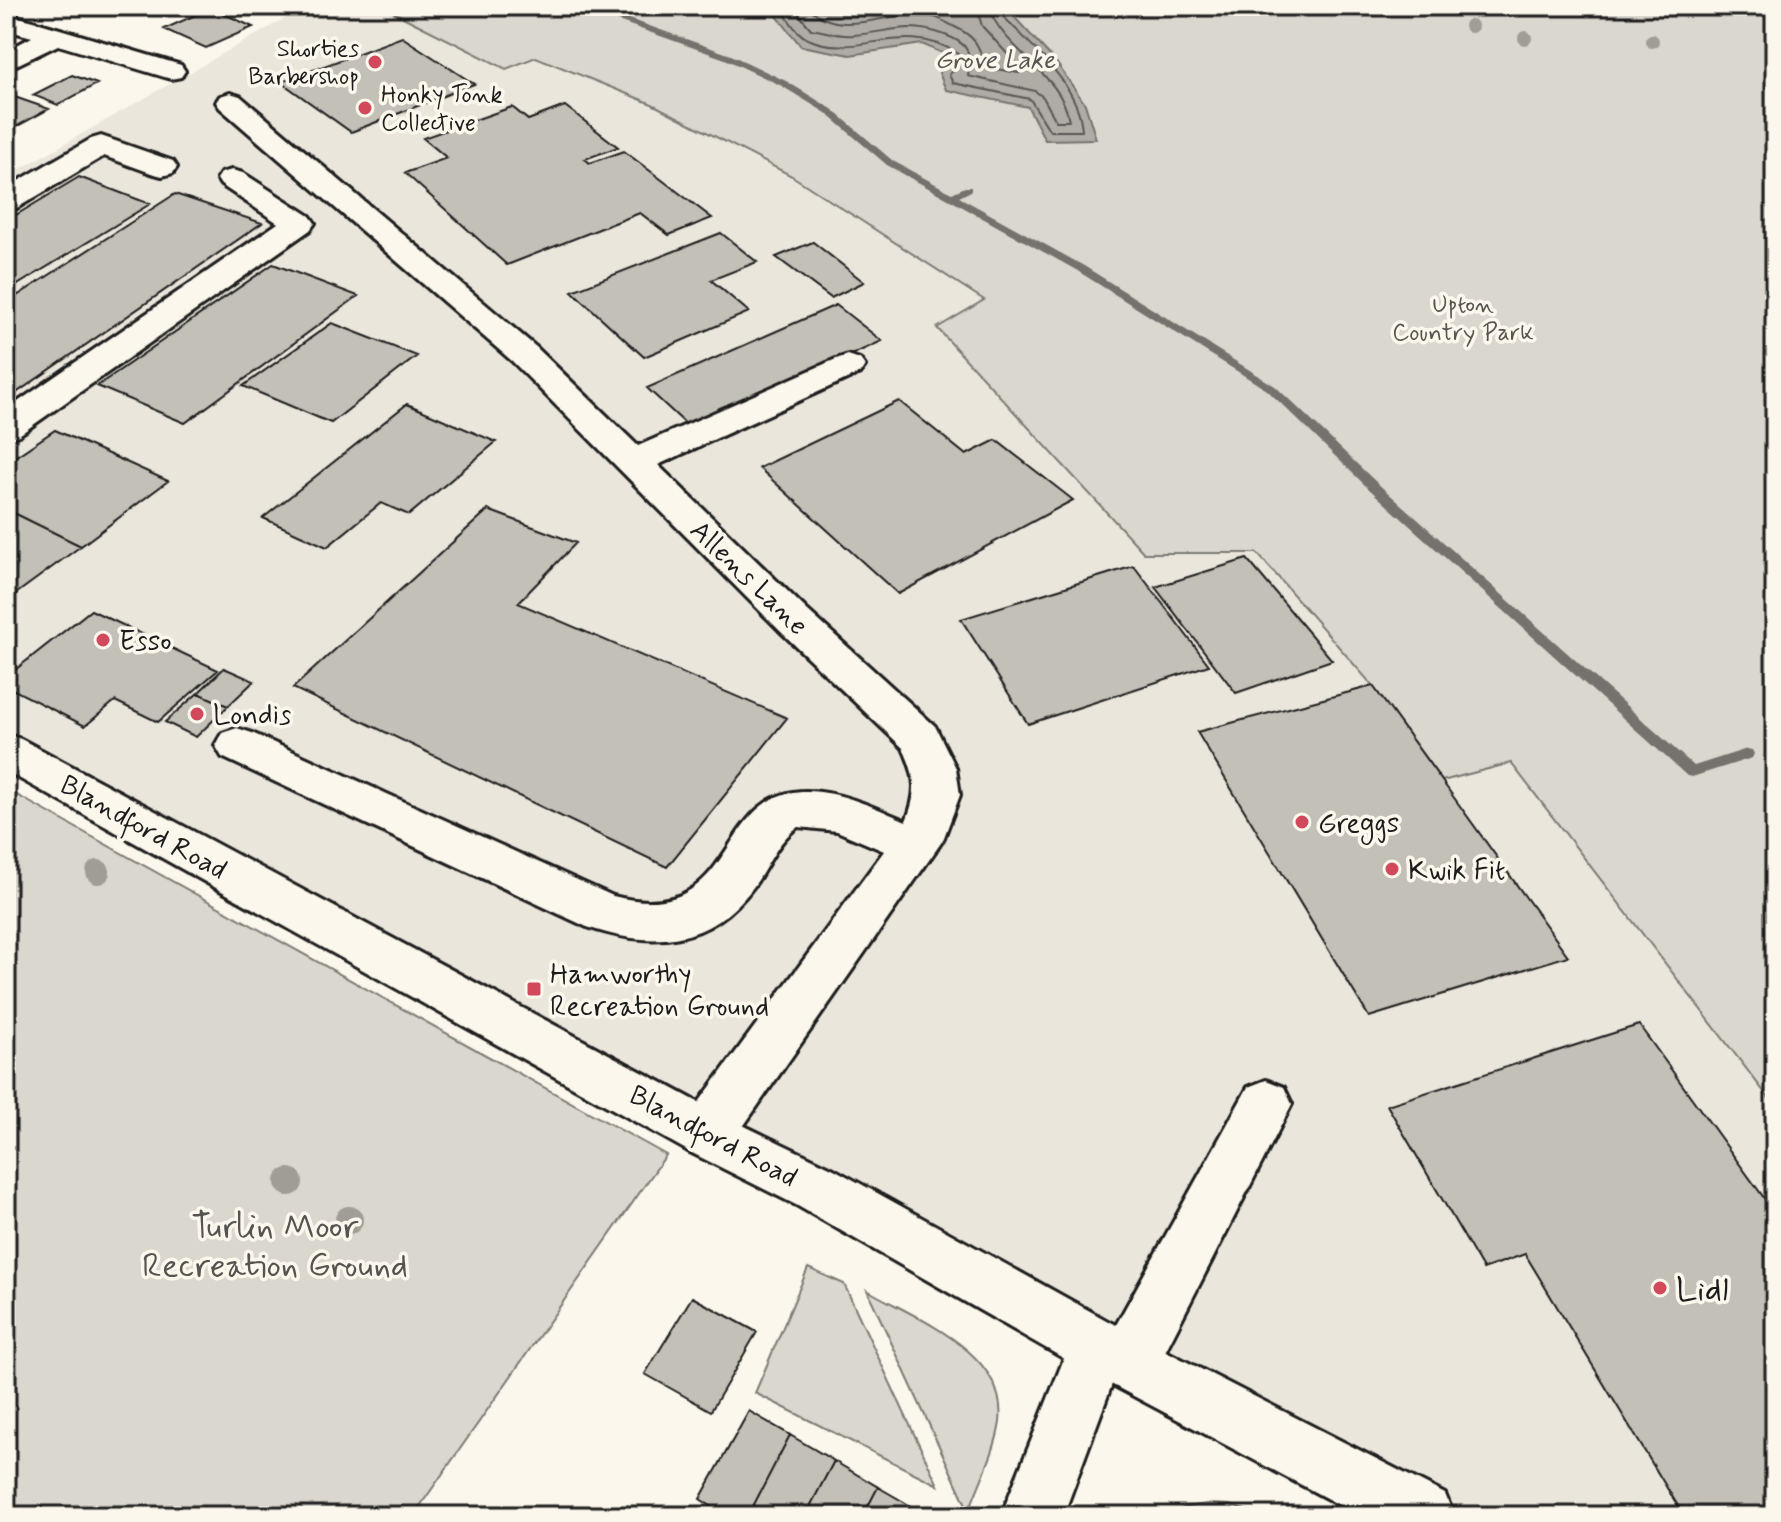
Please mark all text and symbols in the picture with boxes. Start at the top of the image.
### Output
place label: Shorties Barbershop [248,34,359,93]
water label: Grove Lake [935,44,1056,78]
marker: Shorties Barbershop [366,53,384,71]
place label: Honky Tonk Collective [381,80,503,139]
marker: Honky Tonk Collective [356,99,374,117]
park label: Upton Country Park [1392,290,1534,349]
street label: Allens Lane [681,513,815,645]
place label: Esso [119,624,172,661]
marker: Esso [94,631,112,649]
place label: Londis [213,698,291,735]
marker: Londis [188,705,206,723]
street label: Blandford Road [52,767,233,891]
place label: Greggs [1318,806,1399,845]
marker: Greggs [1293,813,1311,831]
place label: Kwik Fit [1408,853,1505,890]
marker: Kwik Fit [1383,860,1401,878]
place label: Hamworthy Recreation Ground [550,957,769,1026]
marker: Hamworthy Recreation Ground [525,980,543,998]
street label: Blandford Road [621,1077,803,1199]
park label: Turlin Moor Recreation Ground [142,1205,408,1289]
place label: Lidl [1676,1268,1729,1313]
marker: Lidl [1651,1279,1669,1297]

